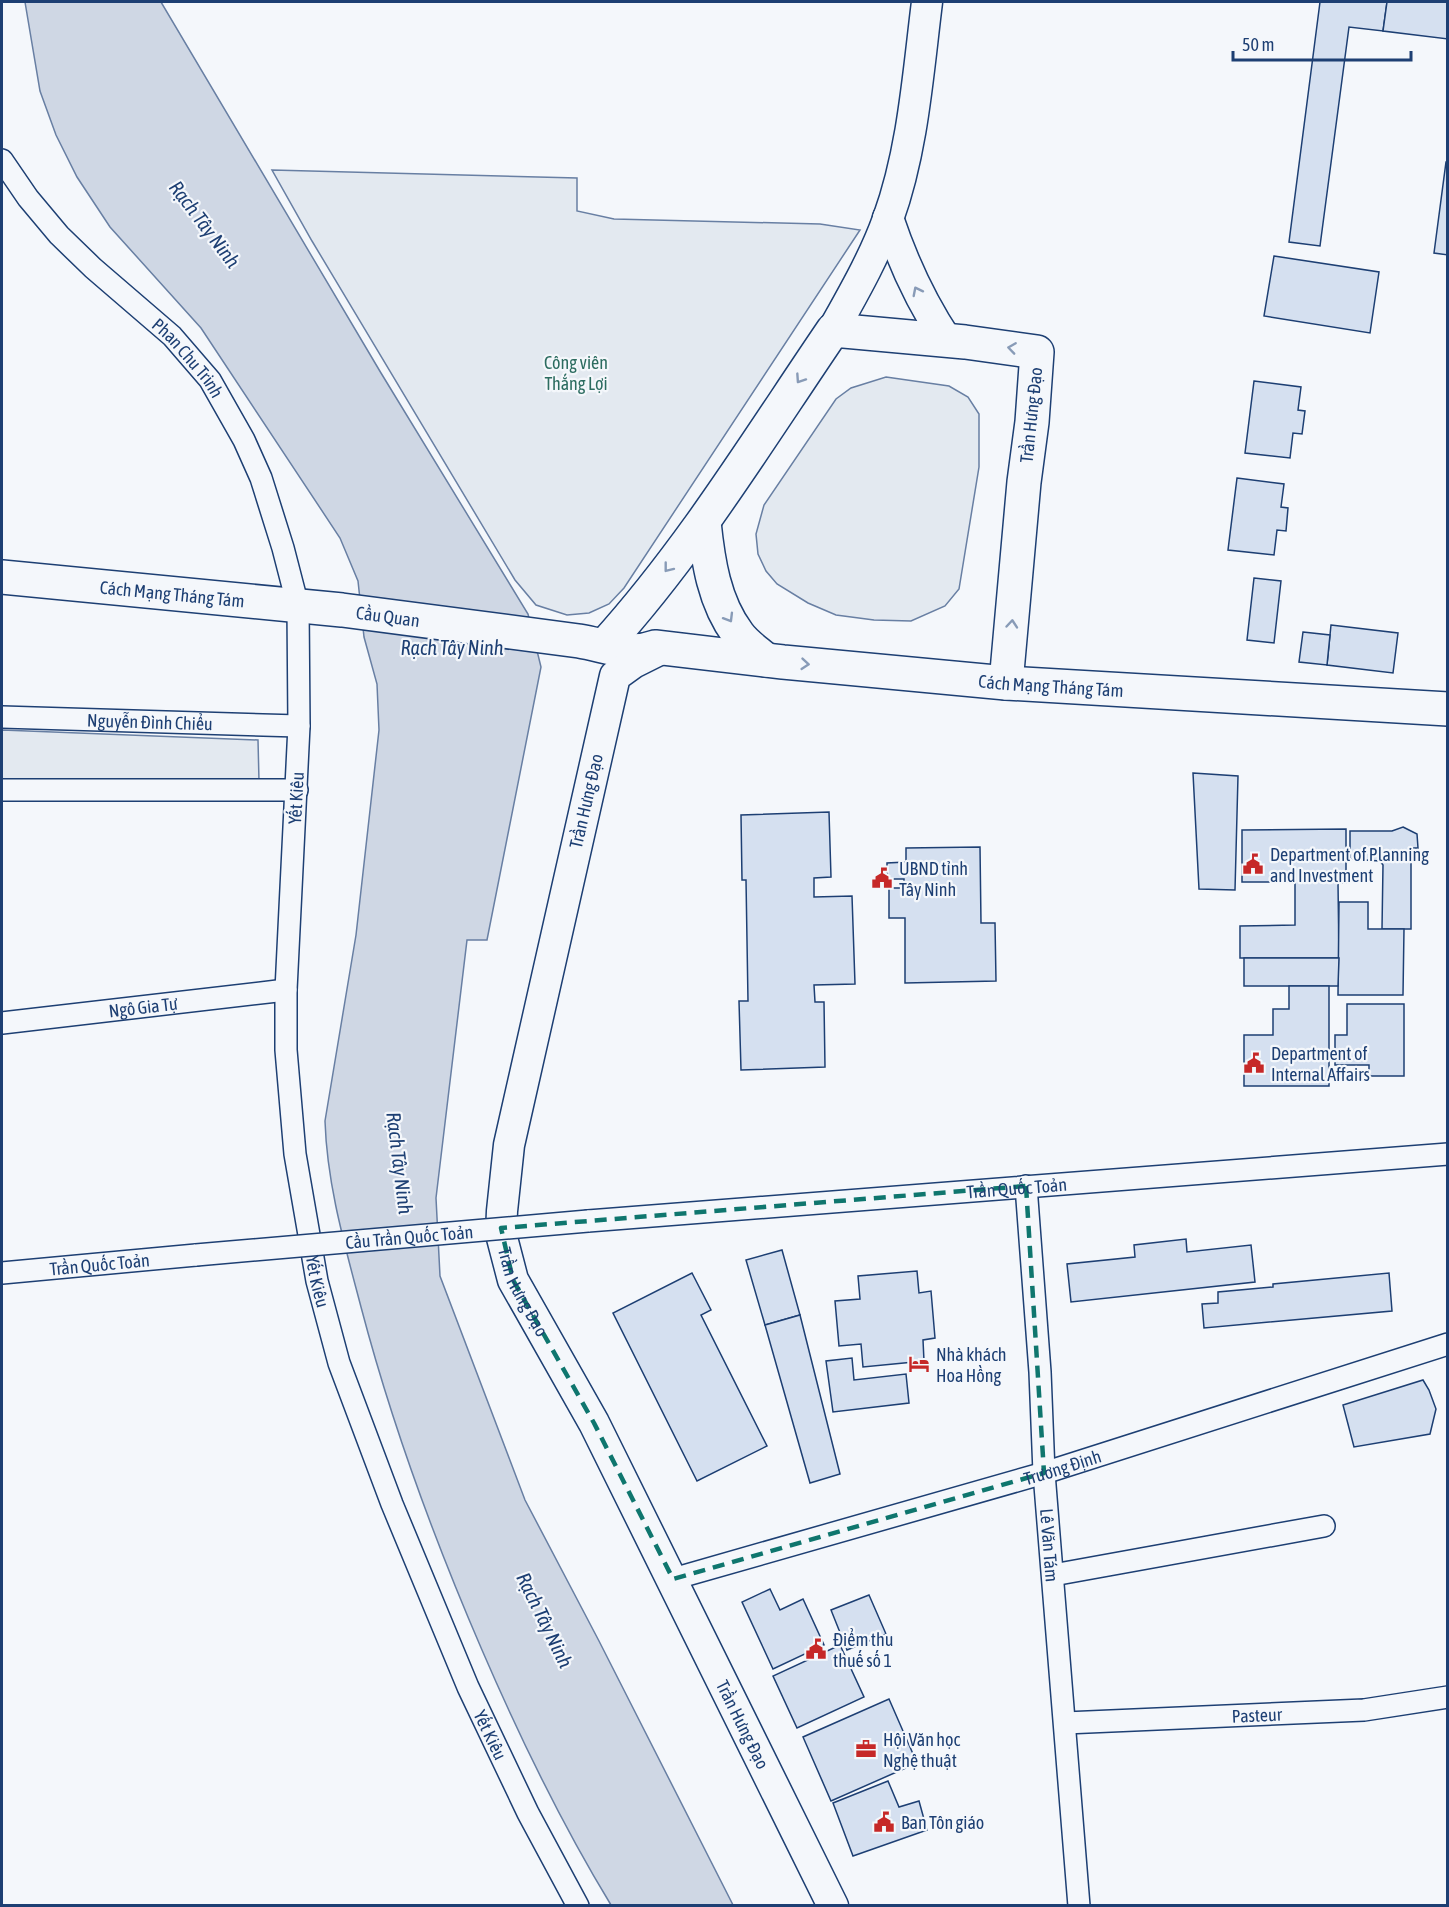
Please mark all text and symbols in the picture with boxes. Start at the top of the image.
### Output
scale bar [1233,24,1412,62]
text: 50 m [1242,34,1274,55]
water label: Rạch Tây Ninh [165,176,245,272]
one-way arrow [913,286,924,297]
street label: Phan Chu Trinh [148,313,228,401]
one-way arrow [1007,343,1016,355]
park label: Công viên Thắng Lợi [544,352,608,394]
street label: Trần Hưng Đạo [1015,366,1046,464]
one-way arrow [796,372,807,383]
one-way arrow [665,561,676,572]
street label: Cách Mạng Tháng Tám [99,576,246,611]
street label: Cầu Quan [355,601,421,631]
one-way arrow [721,612,733,622]
one-way arrow [1005,620,1018,629]
water label: Rạch Tây Ninh [401,636,504,659]
one-way arrow [800,657,809,670]
street label: Cách Mạng Tháng Tám [978,670,1124,700]
street label: Nguyễn Đình Chiểu [87,709,213,734]
street label: Trần Hưng Đạo [564,751,607,850]
street label: Yết Kiêu [283,771,308,825]
place label: Department of Planning and Investment [1270,844,1429,886]
public building icon: Department of Planning and Investment [1241,852,1265,876]
place label: UBND tỉnh Tây Ninh [899,858,968,900]
public building icon: UBND tỉnh Tây Ninh [870,866,894,890]
street label: Ngô Gia Tự [107,992,179,1021]
place label: Department of Internal Affairs [1271,1043,1370,1085]
public building icon: Department of Internal Affairs [1242,1051,1266,1075]
water label: Rạch Tây Ninh [382,1111,418,1216]
street label: Trần Quốc Toản [966,1173,1068,1202]
street label: Cầu Trần Quốc Toản [344,1221,474,1253]
street label: Trần Hưng Đạo [494,1245,553,1340]
street label: Trần Quốc Toản [49,1249,151,1279]
street label: Yết Kiêu [302,1254,334,1310]
place label: Nhà khách Hoa Hồng [936,1344,1007,1386]
hotel icon: Nhà khách Hoa Hồng [907,1352,931,1376]
street label: Trương Định [1021,1445,1104,1489]
street label: Lê Văn Tám [1036,1508,1063,1583]
water label: Rạch Tây Ninh [512,1569,578,1672]
place label: Điểm thu thuế số 1 [833,1628,893,1671]
public building icon: Điểm thu thuế số 1 [804,1637,828,1661]
street label: Trần Hưng Đạo [712,1676,774,1772]
street label: Pasteur [1231,1703,1283,1726]
street label: Yết Kiêu [470,1706,511,1763]
place label: Hội Văn học Nghệ thuật [883,1729,961,1771]
office icon: Hội Văn học Nghệ thuật [854,1737,878,1761]
public building icon: Ban Tôn giáo [872,1810,896,1834]
place label: Ban Tôn giáo [901,1812,984,1833]

